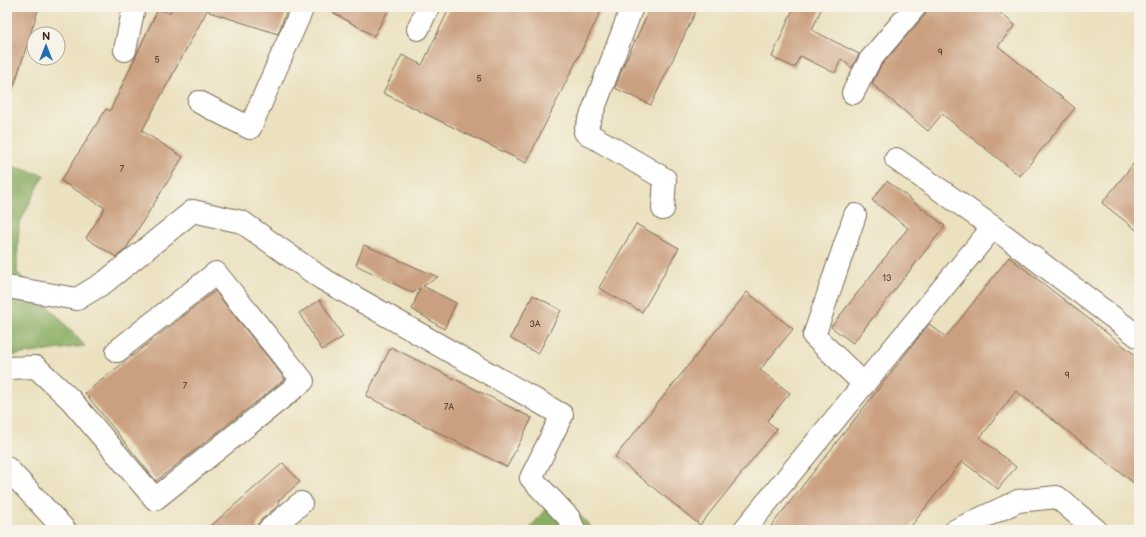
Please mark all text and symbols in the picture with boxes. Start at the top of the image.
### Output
north arrow [26,26,66,66]
text: N [42,30,50,43]
house number: 9 [937,47,943,58]
house number: 5 [154,55,160,66]
house number: 5 [476,74,482,85]
house number: 7 [120,164,125,175]
house number: 13 [882,273,892,284]
house number: 3А [530,319,541,330]
house number: 9 [1064,370,1070,381]
house number: 7 [183,381,188,392]
house number: 7А [444,402,454,413]

